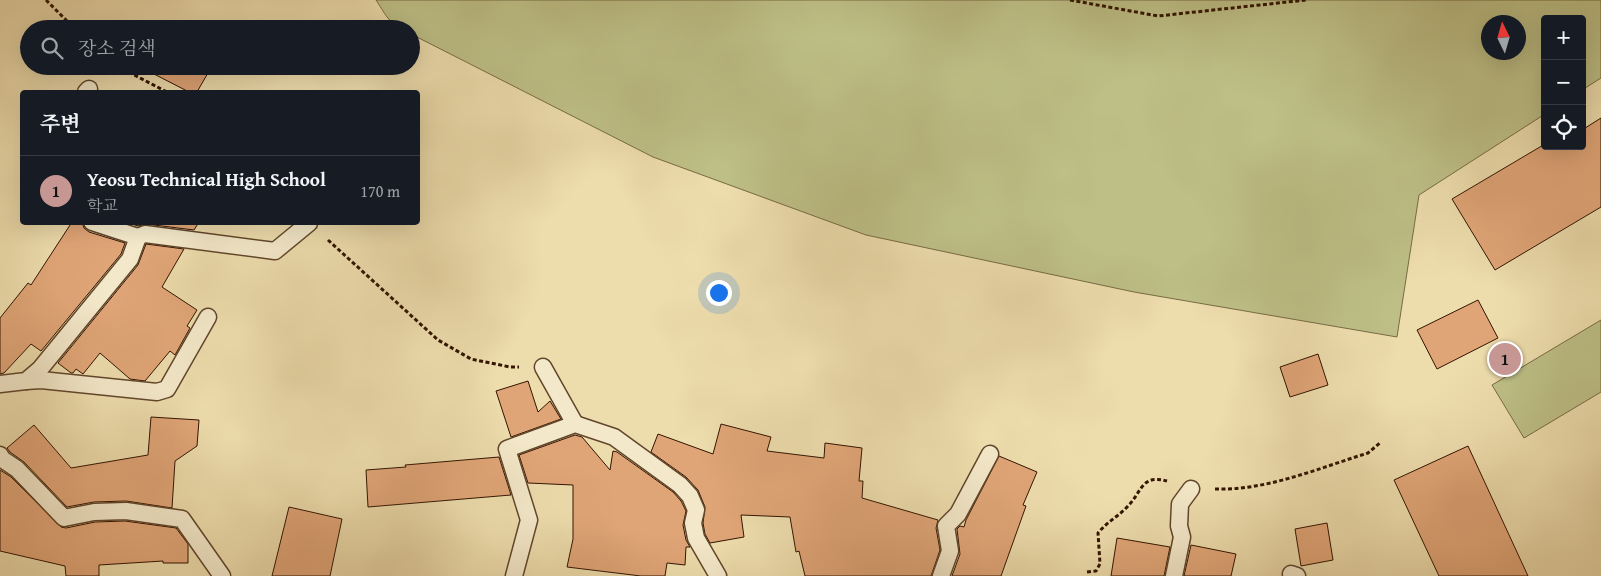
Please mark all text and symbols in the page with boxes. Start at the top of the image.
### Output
north arrow [1481,15,1526,60]
map controls [1541,15,1586,150]
button: + [1541,15,1586,60]
search box [20,20,420,75]
icon: search [38,34,66,62]
text: 장소 검색 [78,34,156,62]
button: − [1541,60,1586,105]
button: locate [1541,105,1586,150]
text: 주변 [40,108,81,139]
text: Yeosu Technical High School [87,165,326,193]
text: 1 [52,179,60,203]
text: 170 m [360,179,400,203]
text: 학교 [87,193,118,217]
your location [706,280,732,306]
pin: 1 [1489,340,1521,378]

